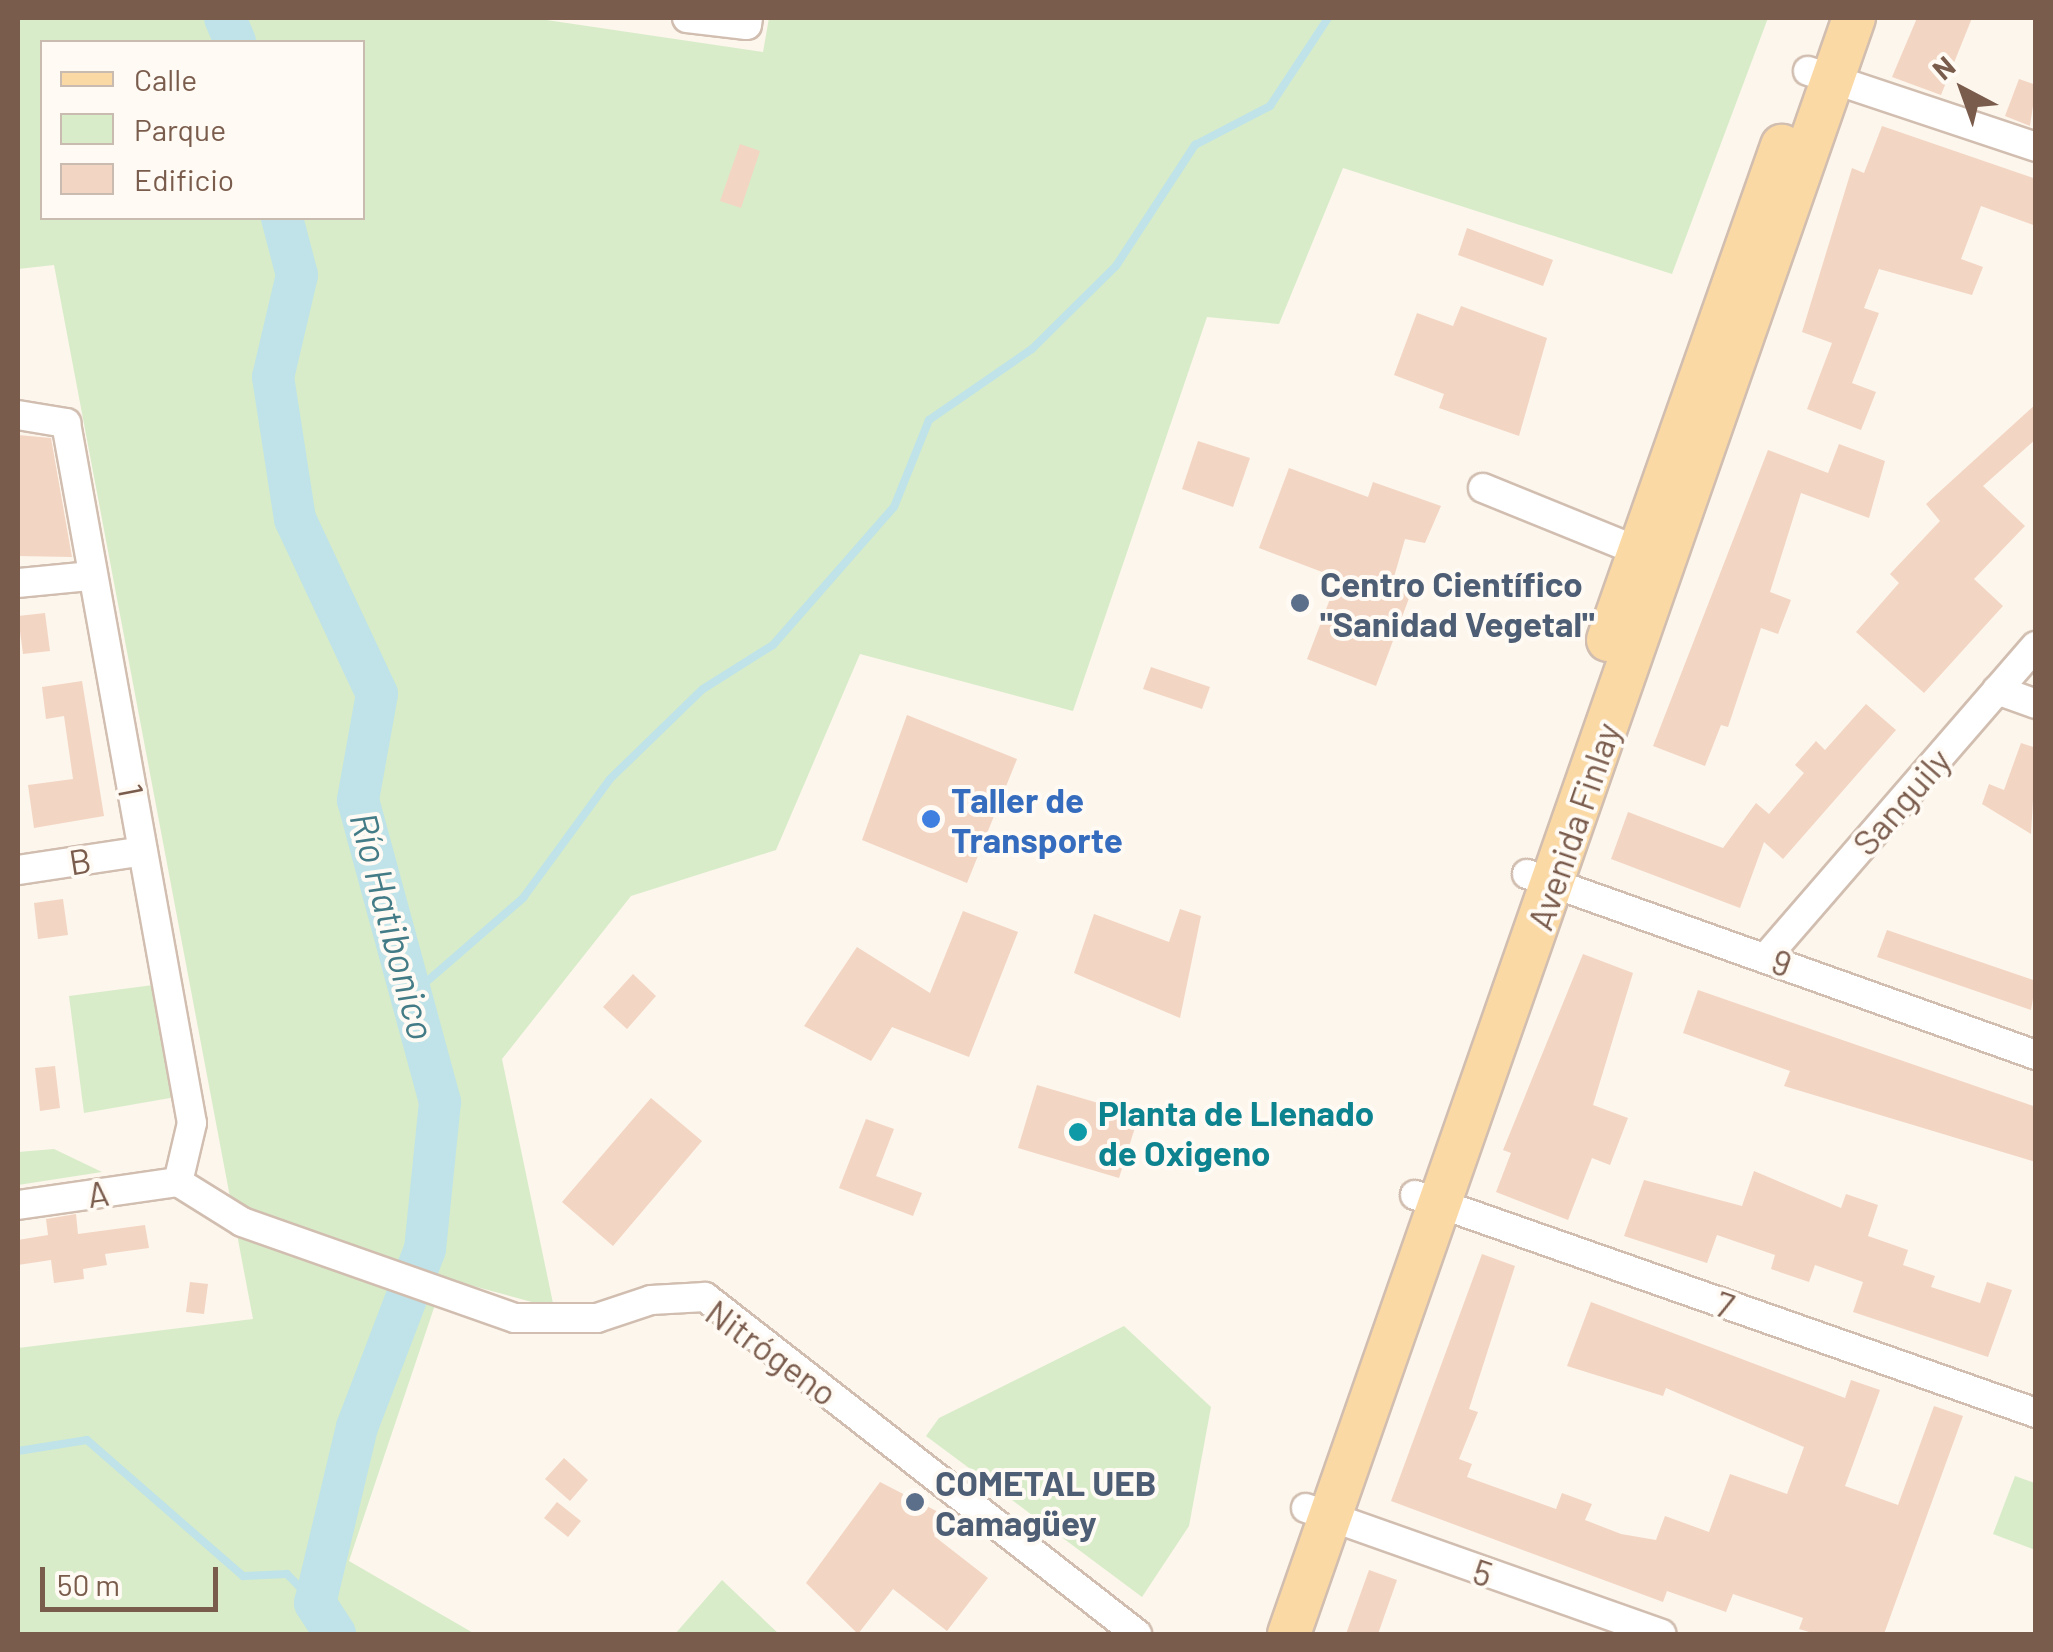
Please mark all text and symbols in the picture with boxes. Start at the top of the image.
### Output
legend [40,40,365,220]
north arrow [1913,40,2013,140]
text: N [1925,48,1961,86]
text: Calle [134,61,197,97]
text: Parque [134,111,226,147]
text: Edificio [134,161,234,197]
place label: Centro Científico "Sanidad Vegetal" [1320,562,1595,644]
marker: Centro Científico "Sanidad Vegetal" [1289,592,1311,614]
street label: Avenida Finlay [1518,717,1628,935]
street label: Sanguily [1843,739,1959,863]
place label: Taller de Transporte [951,778,1123,860]
street label: 1 [110,780,154,800]
water label: Río Hatibonico [341,807,445,1045]
marker: Taller de Transporte [920,808,942,830]
street label: B [66,838,94,882]
street label: 9 [1766,939,1798,985]
place label: Planta de Llenado de Oxigeno [1098,1091,1374,1173]
marker: Planta de Llenado de Oxigeno [1067,1121,1089,1143]
street label: A [85,1171,111,1215]
street label: 7 [1710,1281,1740,1327]
street label: Nitrógeno [698,1290,846,1414]
place label: COMETAL UEB Camagüey [935,1461,1156,1543]
marker: COMETAL UEB Camagüey [904,1491,926,1513]
scale bar [45,1547,222,1609]
street label: 5 [1468,1549,1498,1595]
text: 50 m [57,1566,120,1602]

